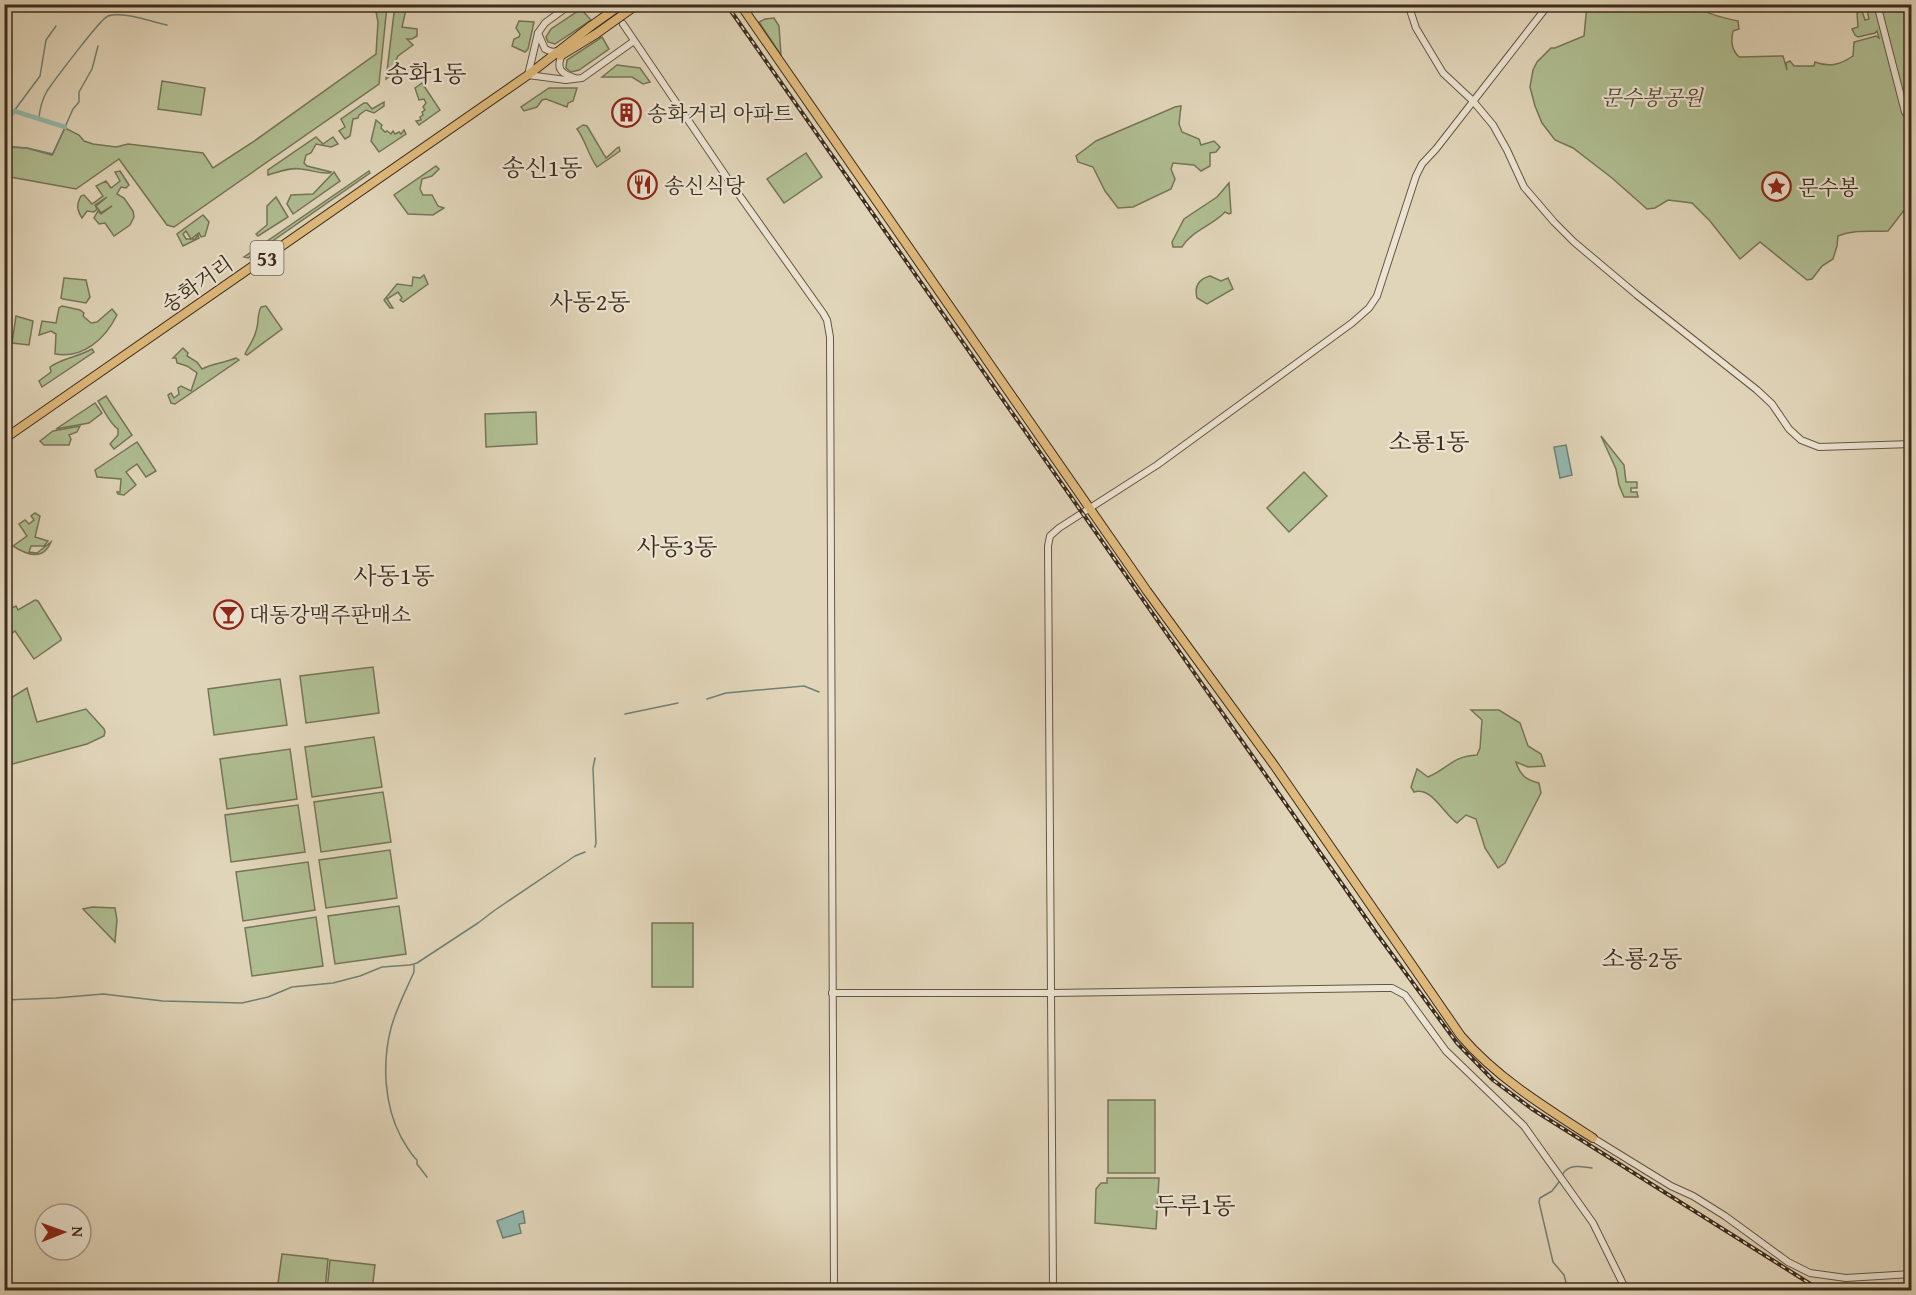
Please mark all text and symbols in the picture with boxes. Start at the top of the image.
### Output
district label: 송화1동 [385,56,467,91]
park label: 문수봉공원 [1601,82,1704,113]
building icon: 송화거리 아파트 [610,97,642,129]
place label: 송화거리 아파트 [647,98,794,129]
district label: 송신1동 [501,150,583,185]
restaurant icon: 송신식당 [627,169,659,201]
place label: 송신식당 [664,170,746,201]
place icon: 문수봉 [1761,171,1793,203]
place label: 문수봉 [1798,172,1859,203]
road number: 53 [250,241,284,275]
street label: 송화거리 [155,248,239,320]
district label: 사동2동 [549,284,631,319]
district label: 소룡1동 [1388,424,1470,459]
district label: 사동3동 [636,529,718,564]
district label: 사동1동 [353,558,435,593]
bar icon: 대동강맥주판매소 [212,598,244,630]
place label: 대동강맥주판매소 [249,599,411,630]
district label: 소룡2동 [1601,941,1683,976]
district label: 두루1동 [1154,1188,1236,1223]
north arrow [33,1202,93,1262]
text: N [66,1226,90,1238]

